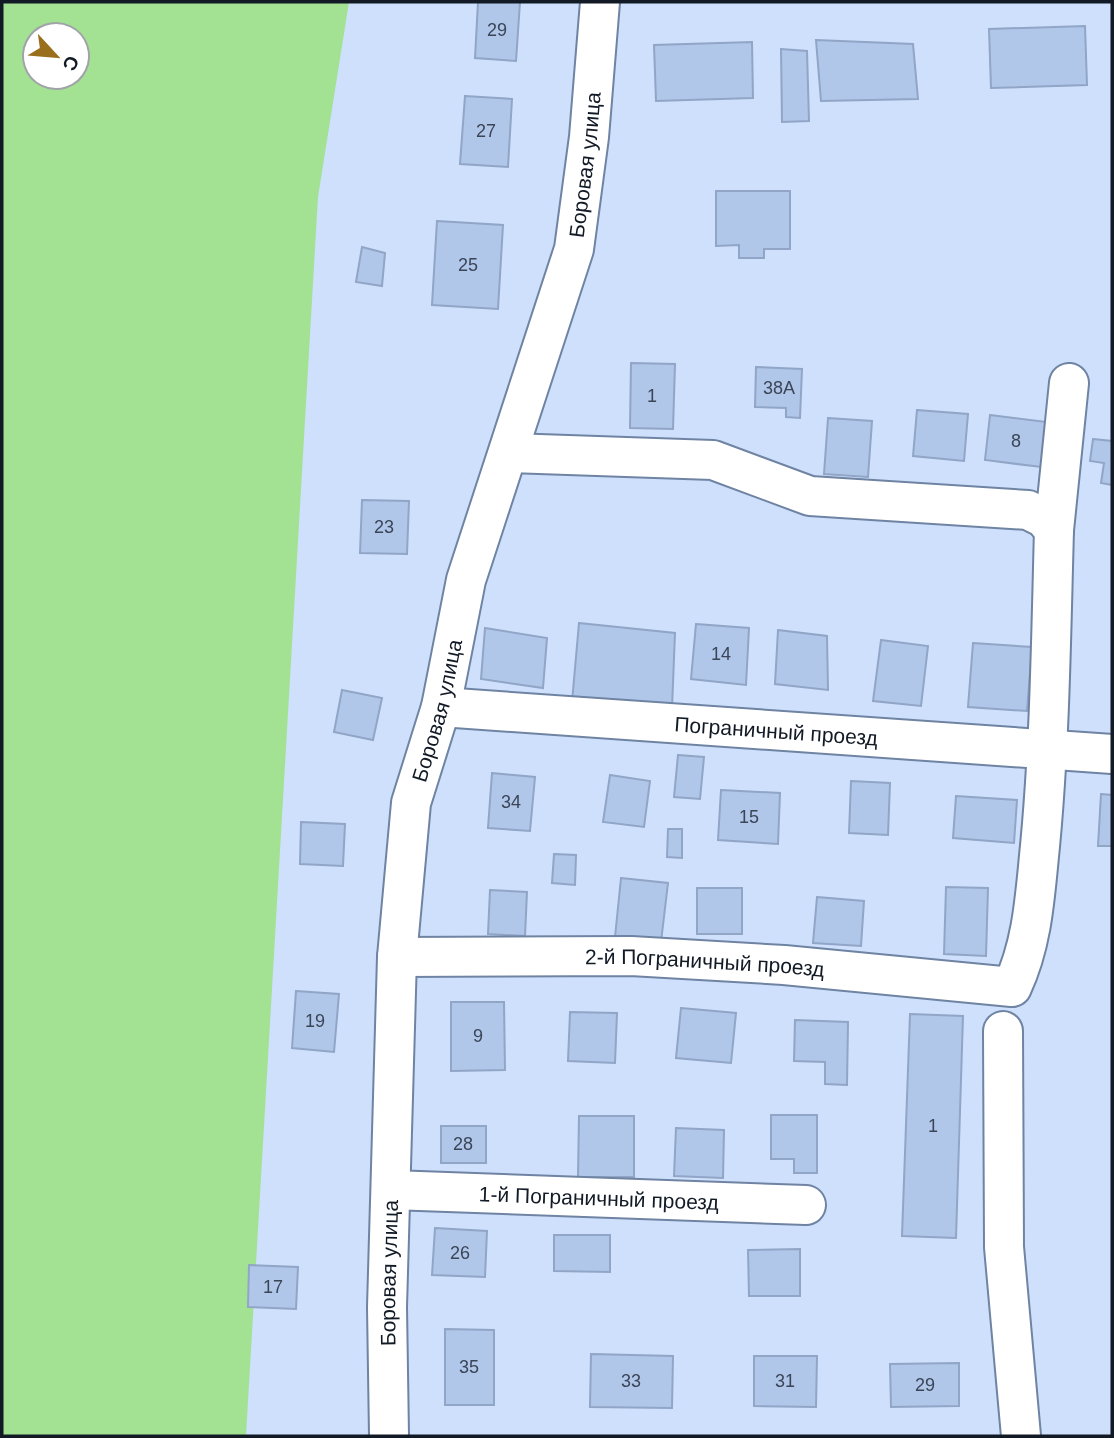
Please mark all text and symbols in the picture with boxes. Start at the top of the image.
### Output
house number: 29 [487,20,507,40]
north arrow [21,21,91,91]
text: С [58,52,83,74]
street label: Боровая улица [564,91,604,239]
house number: 27 [476,121,496,141]
house number: 25 [458,255,478,275]
house number: 38А [763,378,795,398]
house number: 1 [647,386,657,406]
house number: 8 [1011,431,1021,451]
house number: 23 [374,517,394,537]
street label: Боровая улица [407,637,466,784]
house number: 14 [711,644,731,664]
street label: Пограничный проезд [674,712,879,749]
house number: 34 [501,792,521,812]
house number: 15 [739,807,759,827]
street label: 2-й Пограничный проезд [585,944,826,980]
house number: 19 [305,1011,325,1031]
house number: 9 [473,1026,483,1046]
house number: 1 [928,1116,938,1136]
house number: 28 [453,1134,473,1154]
street label: 1-й Пограничный проезд [478,1182,719,1213]
street label: Боровая улица [375,1199,402,1346]
house number: 26 [450,1243,470,1263]
house number: 17 [263,1277,283,1297]
house number: 35 [459,1357,479,1377]
house number: 33 [621,1371,641,1391]
house number: 31 [775,1371,795,1391]
house number: 29 [915,1375,935,1395]

